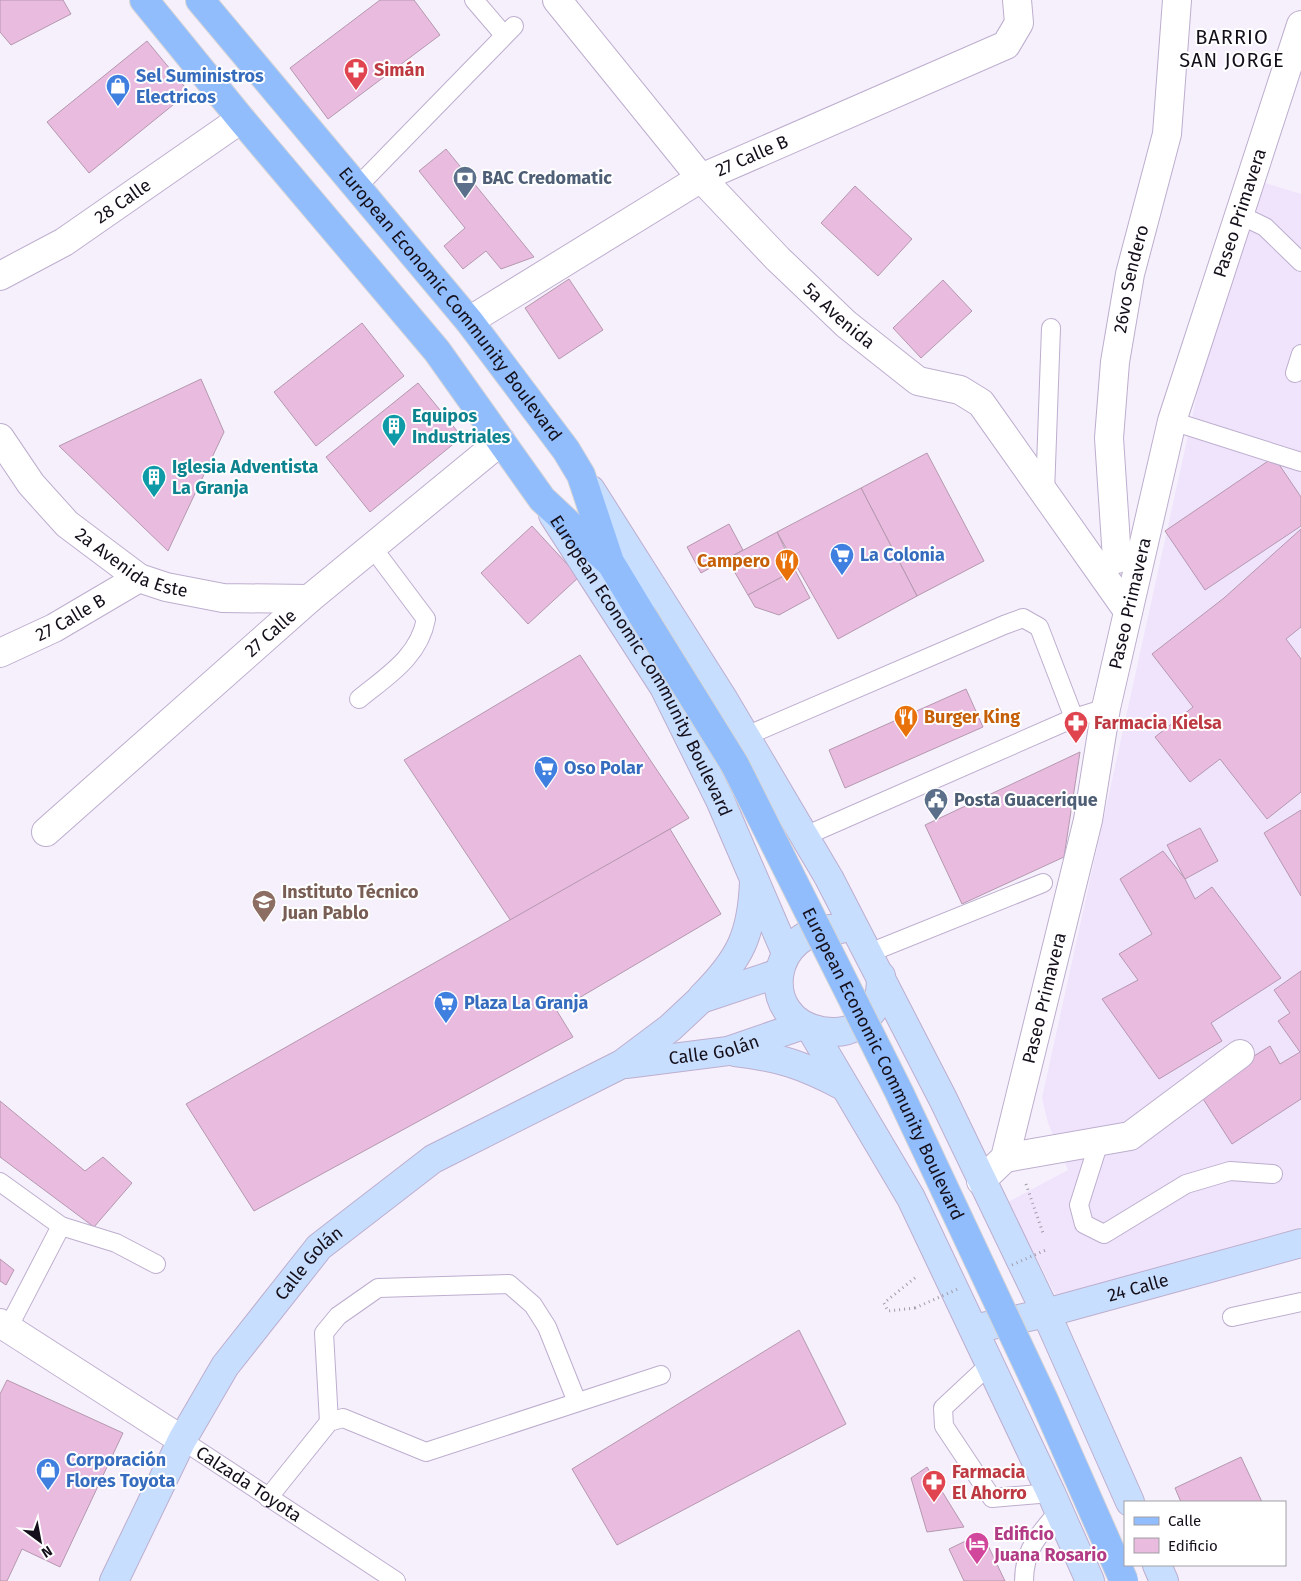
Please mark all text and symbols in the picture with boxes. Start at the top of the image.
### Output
district label: BARRIO SAN JORGE [1179,25,1285,72]
pharmacy icon: Simán [343,57,369,91]
place label: Simán [374,59,425,81]
place label: Sel Suministros Electricos [136,65,264,108]
shop icon: Sel Suministros Electricos [105,73,131,107]
street label: 27 Calle B [712,130,792,181]
street label: Paseo Primavera [1208,146,1271,280]
street label: European Economic Community Boulevard [334,163,567,446]
bank icon: BAC Credomatic [452,165,478,199]
place label: BAC Credomatic [482,167,612,189]
street label: 28 Calle [90,174,155,228]
street label: 26vo Sendero [1109,223,1153,335]
street label: 5a Avenida [799,278,879,353]
place label: Equipos Industriales [412,405,511,448]
building icon: Equipos Industriales [381,413,407,447]
place label: Iglesia Adventista La Granja [172,456,319,499]
building icon: Iglesia Adventista La Granja [141,464,167,498]
street label: European Economic Community Boulevard [545,511,737,820]
street label: 2a Avenida Este [71,523,190,602]
street label: Paseo Primavera [1104,535,1156,671]
supermarket icon: La Colonia [829,542,855,576]
place label: La Colonia [860,544,945,566]
restaurant icon: Campero [774,548,800,582]
place label: Campero [697,550,770,572]
street label: 27 Calle B [32,589,110,646]
street label: 27 Calle [240,604,301,662]
restaurant icon: Burger King [893,704,919,738]
place label: Burger King [924,706,1020,728]
pharmacy icon: Farmacia Kielsa [1063,710,1089,744]
place label: Farmacia Kielsa [1094,712,1222,734]
supermarket icon: Oso Polar [533,755,559,789]
place label: Oso Polar [564,757,644,779]
public building icon: Posta Guacerique [923,787,949,821]
place label: Posta Guacerique [954,789,1098,811]
place label: Instituto Técnico Juan Pablo [281,881,419,924]
school or university icon: Instituto Técnico Juan Pablo [251,889,277,923]
street label: European Economic Community Boulevard [797,904,969,1224]
street label: Paseo Primavera [1018,930,1071,1066]
supermarket icon: Plaza La Granja [433,990,459,1024]
place label: Plaza La Granja [464,992,589,1014]
street label: Calle Golán [667,1030,762,1069]
street label: Calle Golán [270,1222,347,1305]
street label: 24 Calle [1105,1269,1171,1307]
street label: Calzada Toyota [192,1441,306,1527]
place label: Corporación Flores Toyota [66,1449,175,1492]
shop icon: Corporación Flores Toyota [35,1457,61,1491]
place label: Farmacia El Ahorro [952,1461,1027,1504]
pharmacy icon: Farmacia El Ahorro [921,1469,947,1503]
legend [1124,1501,1286,1566]
text: Calle [1168,1512,1201,1530]
north arrow [15,1516,65,1566]
place label: Edificio Juana Rosario [993,1523,1107,1566]
hotel icon: Edificio Juana Rosario [964,1531,990,1565]
text: Edificio [1168,1537,1218,1555]
text: N [38,1542,55,1561]

